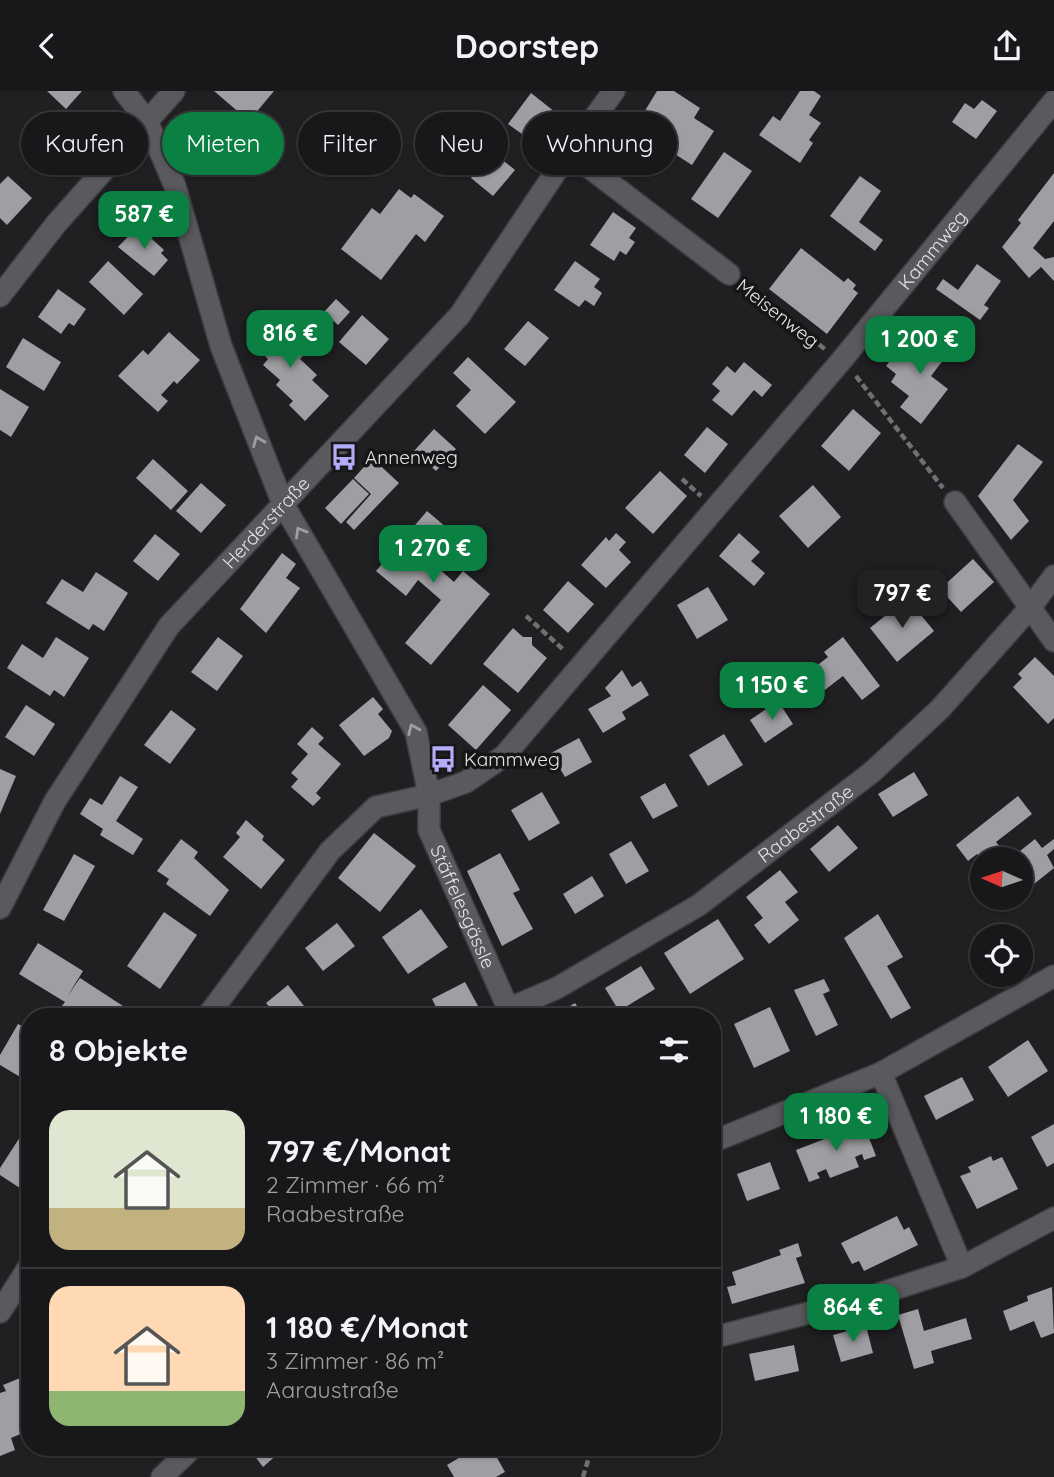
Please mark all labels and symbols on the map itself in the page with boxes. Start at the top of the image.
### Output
pin: 587 € [95,191,193,251]
street label: Kammweg [893,205,972,294]
street label: Meisenweg [732,273,824,353]
pin: 816 € [241,310,339,370]
pin: 1 200 € [855,317,985,376]
one-way arrow [253,435,267,447]
bus stop icon: Annenweg [329,442,359,472]
place label: Annenweg [365,445,458,469]
street label: Herderstraße [217,471,315,573]
pin: 1 270 € [368,525,498,585]
one-way arrow [295,527,308,540]
pin: 797 € [853,571,951,630]
pin: 1 150 € [707,663,837,722]
one-way arrow [408,724,422,736]
bus stop icon: Kammweg [428,744,458,774]
place label: Kammweg [464,747,560,771]
street label: Raabestraße [753,779,858,868]
street label: Stäffelesgässle [425,841,501,972]
north arrow [970,847,1032,910]
pin: 1 180 € [771,1093,901,1153]
pin: 864 € [804,1285,902,1344]

